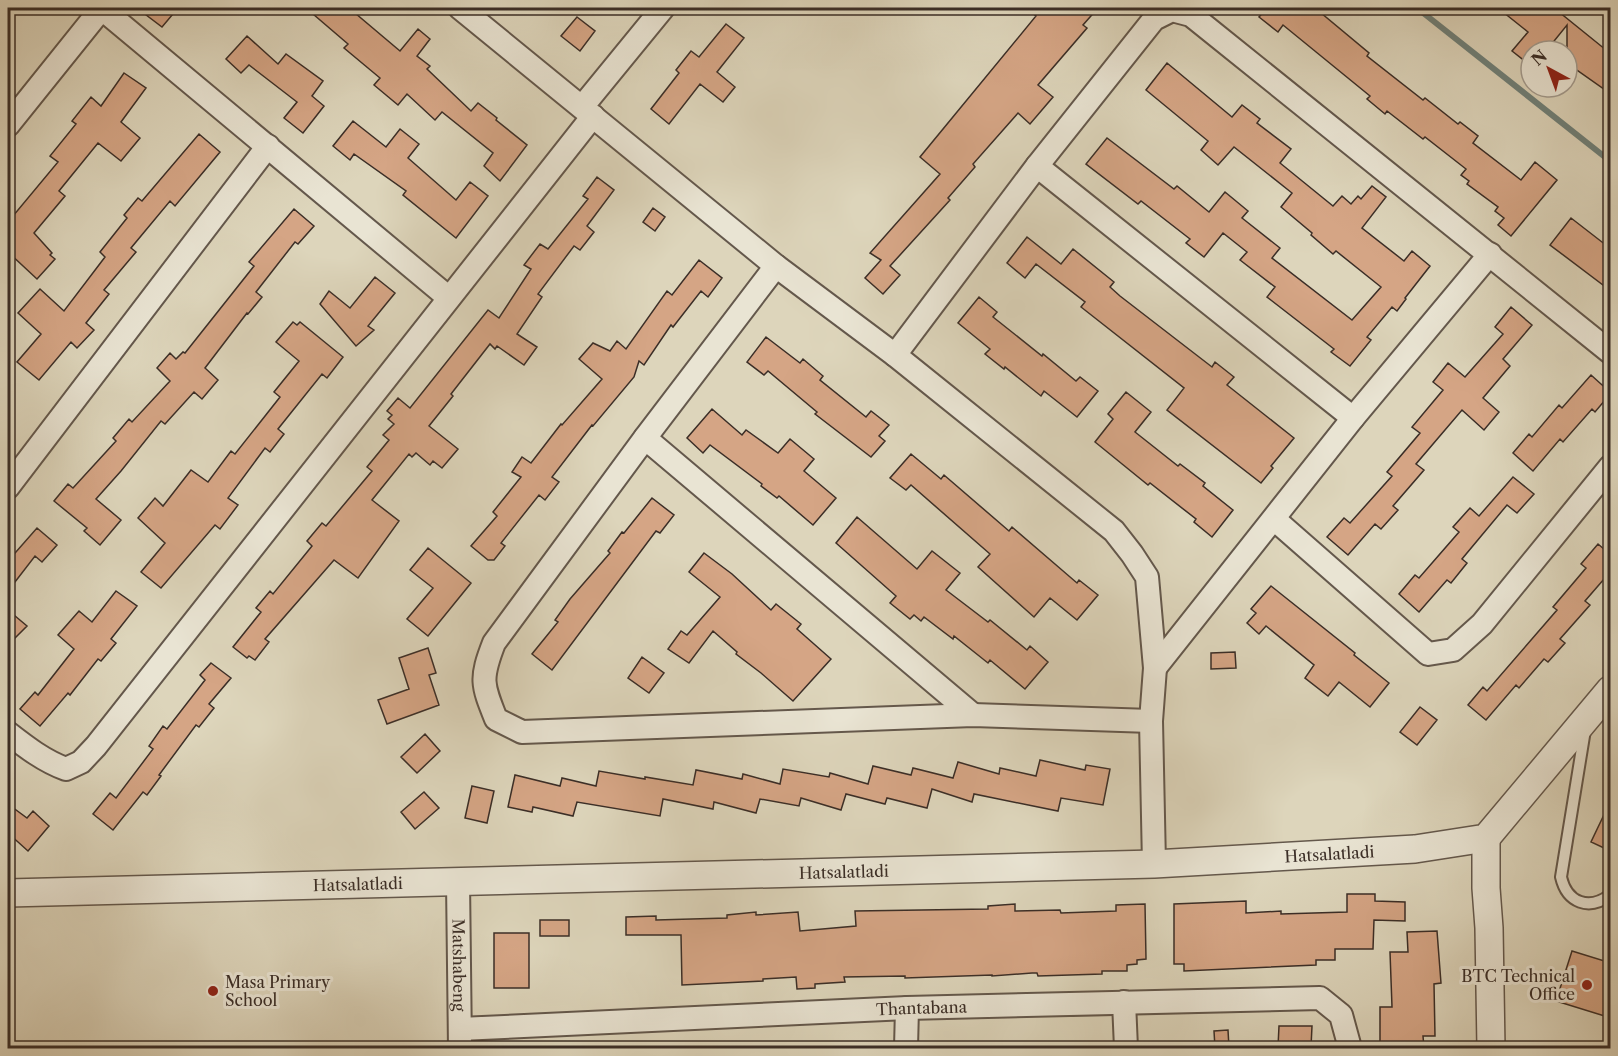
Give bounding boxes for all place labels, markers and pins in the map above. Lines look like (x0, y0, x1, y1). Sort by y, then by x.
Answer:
place label: BTC Technical Office (1461, 966, 1575, 1004)
place label: Masa Primary School (225, 972, 331, 1010)
marker: BTC Technical Office (1580, 978, 1594, 992)
marker: Masa Primary School (206, 984, 220, 998)

